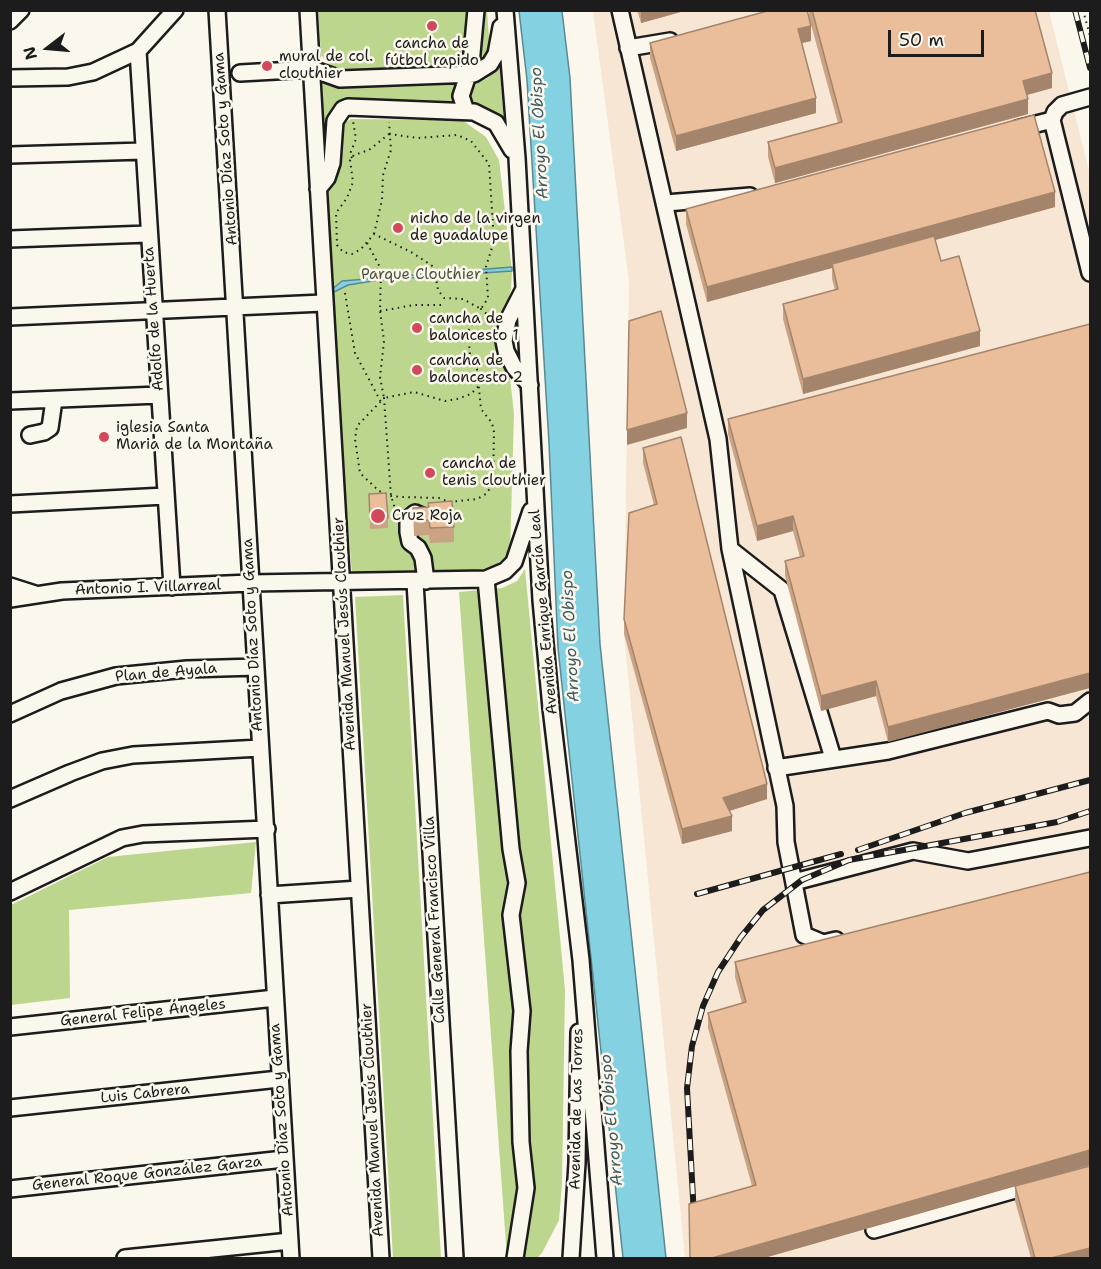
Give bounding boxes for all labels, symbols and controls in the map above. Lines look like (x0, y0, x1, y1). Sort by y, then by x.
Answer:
north arrow (18, 18, 78, 78)
scale bar (891, 18, 987, 56)
marker: cancha de fútbol rapido (425, 19, 439, 33)
text: 50 m (899, 28, 944, 52)
place label: cancha de fútbol rapido (385, 35, 479, 70)
text: N (18, 44, 42, 62)
place label: mural de col. clouthier (279, 48, 373, 83)
street label: Antonio Díaz Soto y Gama (210, 52, 242, 246)
marker: mural de col. clouthier (260, 59, 274, 73)
water label: Arroyo El Obispo (527, 67, 553, 199)
place label: nicho de la virgen de guadalupe (410, 210, 541, 245)
marker: nicho de la virgen de guadalupe (391, 221, 405, 235)
street label: Adolfo de la Huerta (140, 246, 168, 392)
park label: Parque Clouthier (361, 266, 481, 284)
place label: cancha de baloncesto 1 (429, 310, 519, 345)
marker: cancha de baloncesto 1 (410, 321, 424, 335)
place label: cancha de baloncesto 2 (429, 352, 523, 387)
marker: cancha de baloncesto 2 (410, 363, 424, 377)
place label: iglesia Santa Maria de la Montaña (116, 419, 273, 454)
marker: iglesia Santa Maria de la Montaña (97, 430, 111, 444)
place label: cancha de tenis clouthier (442, 455, 546, 490)
marker: cancha de tenis clouthier (423, 466, 437, 480)
marker: Cruz Roja (369, 507, 387, 525)
place label: Cruz Roja (392, 507, 462, 525)
street label: Avenida Enrique García Leal (526, 509, 562, 715)
street label: Avenida Manuel Jesús Clouthier (330, 517, 360, 751)
street label: Antonio Díaz Soto y Gama (239, 538, 267, 732)
water label: Arroyo El Obispo (558, 570, 584, 702)
street label: Antonio I. Villarreal (74, 576, 222, 600)
street label: Plan de Ayala (114, 660, 218, 686)
street label: Calle General Francisco Villa (421, 816, 449, 1024)
street label: General Felipe Ángeles (59, 995, 227, 1031)
street label: Avenida Manuel Jesús Clouthier (358, 1003, 388, 1237)
street label: Antonio Díaz Soto y Gama (266, 1023, 298, 1217)
street label: Avenida de Las Torres (567, 1028, 587, 1190)
water label: Arroyo El Obispo (597, 1053, 627, 1187)
street label: Luis Cabrera (100, 1080, 190, 1108)
street label: General Roque González Garza (31, 1153, 263, 1195)

